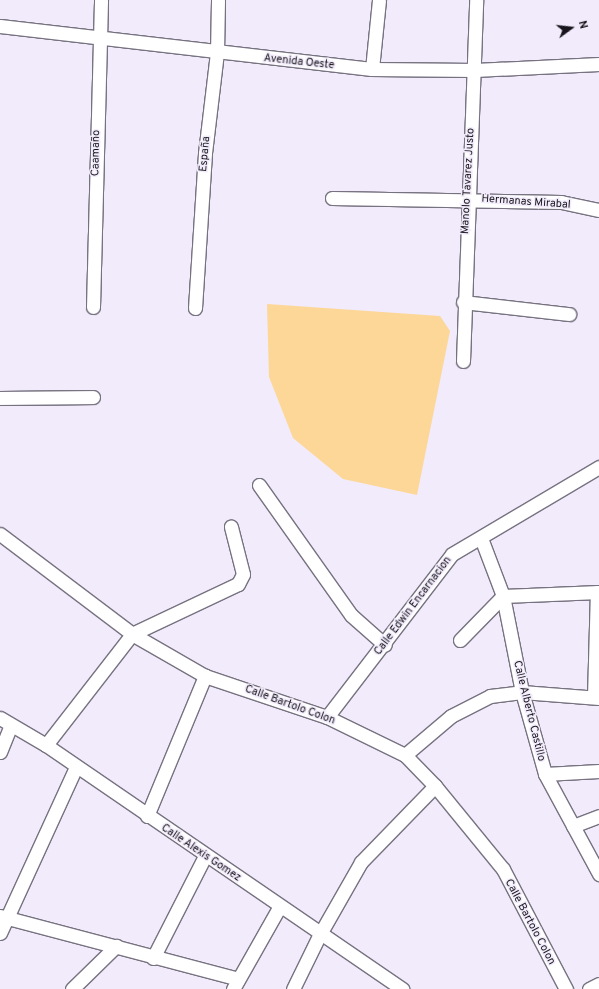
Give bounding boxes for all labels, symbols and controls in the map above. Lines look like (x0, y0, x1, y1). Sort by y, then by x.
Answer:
north arrow (551, 8, 591, 48)
text: N (575, 19, 590, 31)
street label: Avenida Oeste (263, 52, 335, 72)
street label: Manolo Tavarez Justo (459, 127, 477, 235)
street label: Caamaño (89, 130, 103, 176)
street label: España (197, 136, 213, 172)
street label: Hermanas Mirabal (481, 192, 571, 212)
street label: Calle Edwin Encarnacion (372, 554, 454, 658)
street label: Calle Alberto Castillo (510, 659, 548, 763)
street label: Calle Bartolo Colon (243, 683, 337, 727)
street label: Calle Alexis Gomez (158, 821, 244, 885)
street label: Calle Bartolo Colon (502, 877, 558, 967)

